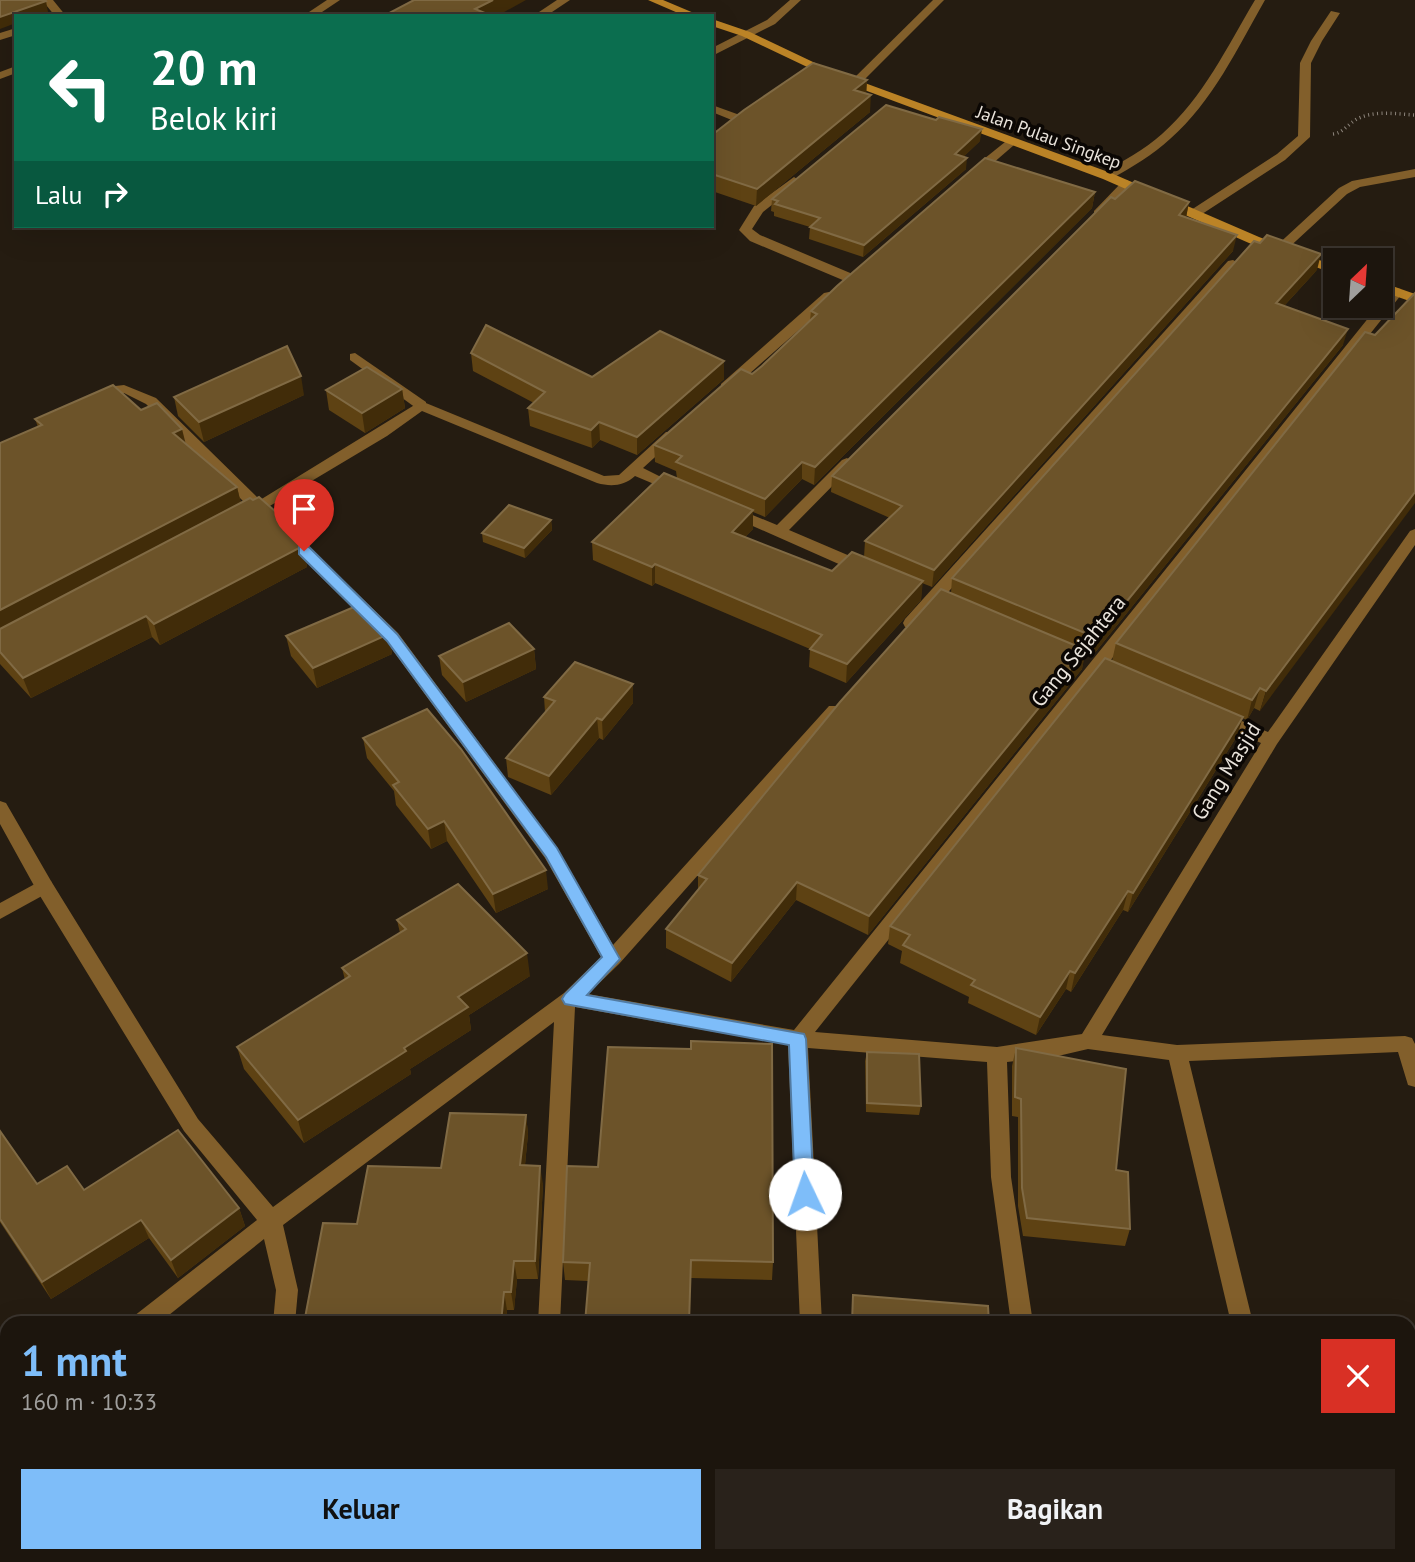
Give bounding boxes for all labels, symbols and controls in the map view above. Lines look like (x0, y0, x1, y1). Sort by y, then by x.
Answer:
text: 20 m (150, 35, 257, 99)
icon: left (35, 42, 126, 133)
text: Belok kiri (150, 97, 278, 139)
street label: Jalan Pulau Singkep (973, 100, 1124, 174)
icon: right (96, 175, 134, 213)
text: Lalu (35, 178, 82, 211)
north arrow (1323, 248, 1393, 318)
map controls (1323, 248, 1393, 318)
pin (274, 479, 334, 551)
icon: arrive (285, 490, 323, 528)
street label: Gang Sejahtera (1025, 590, 1131, 712)
street label: Gang Masjid (1185, 717, 1267, 825)
position arrow (768, 1157, 842, 1231)
text: 1 mnt (21, 1333, 127, 1388)
button: close (1321, 1339, 1395, 1413)
text: 160 m · 10:33 (21, 1387, 157, 1416)
button: Keluar (21, 1469, 701, 1549)
button: Bagikan (715, 1469, 1395, 1549)

